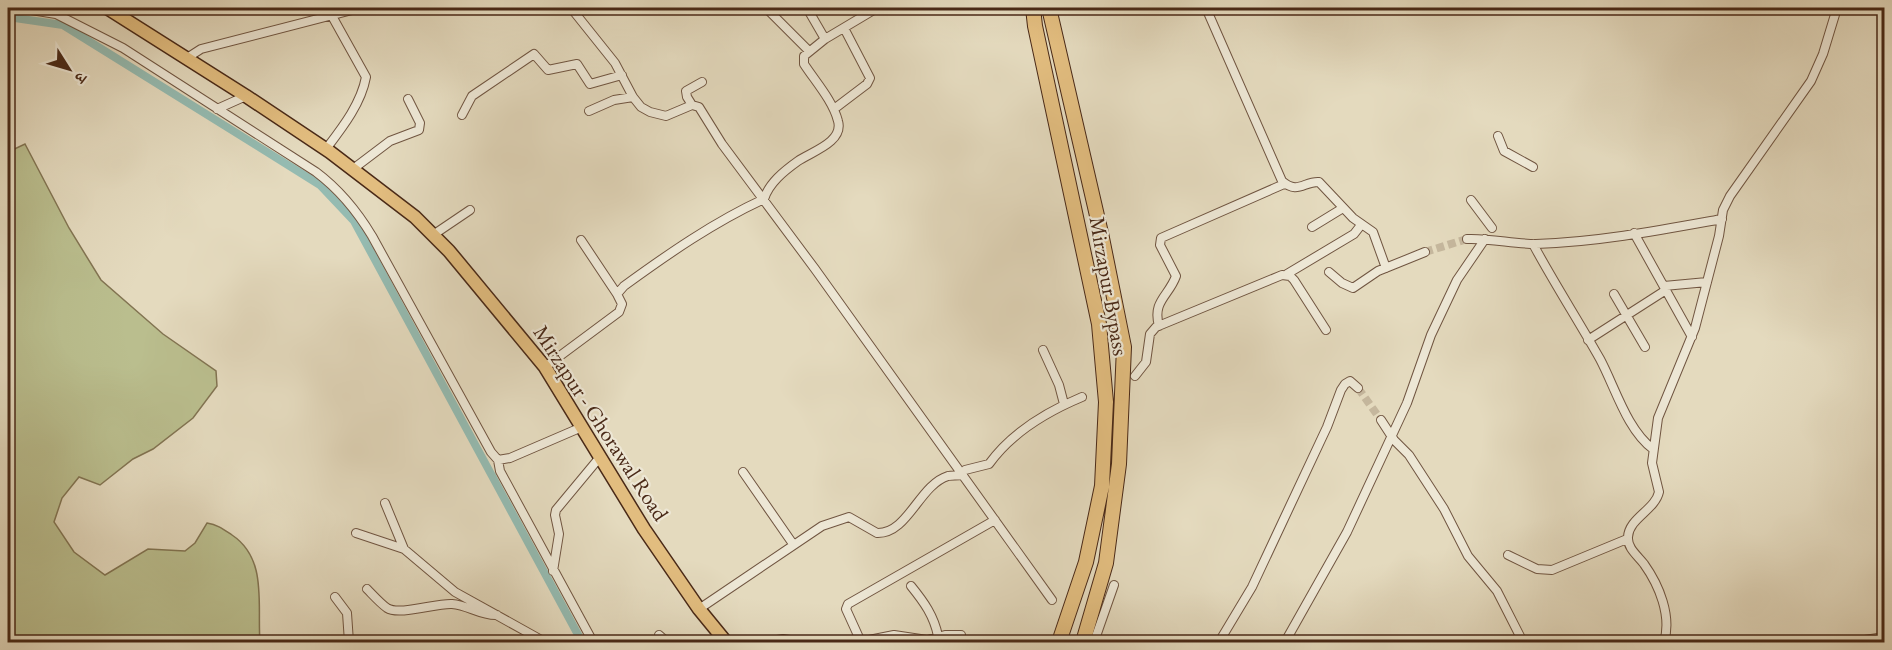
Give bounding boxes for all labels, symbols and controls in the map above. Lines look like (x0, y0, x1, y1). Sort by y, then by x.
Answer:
north arrow (39, 39, 99, 99)
text: उ (69, 67, 92, 89)
street label: Mirzapur Bypass (1082, 214, 1136, 358)
street label: Mirzapur - Ghorawal Road (527, 319, 676, 527)

